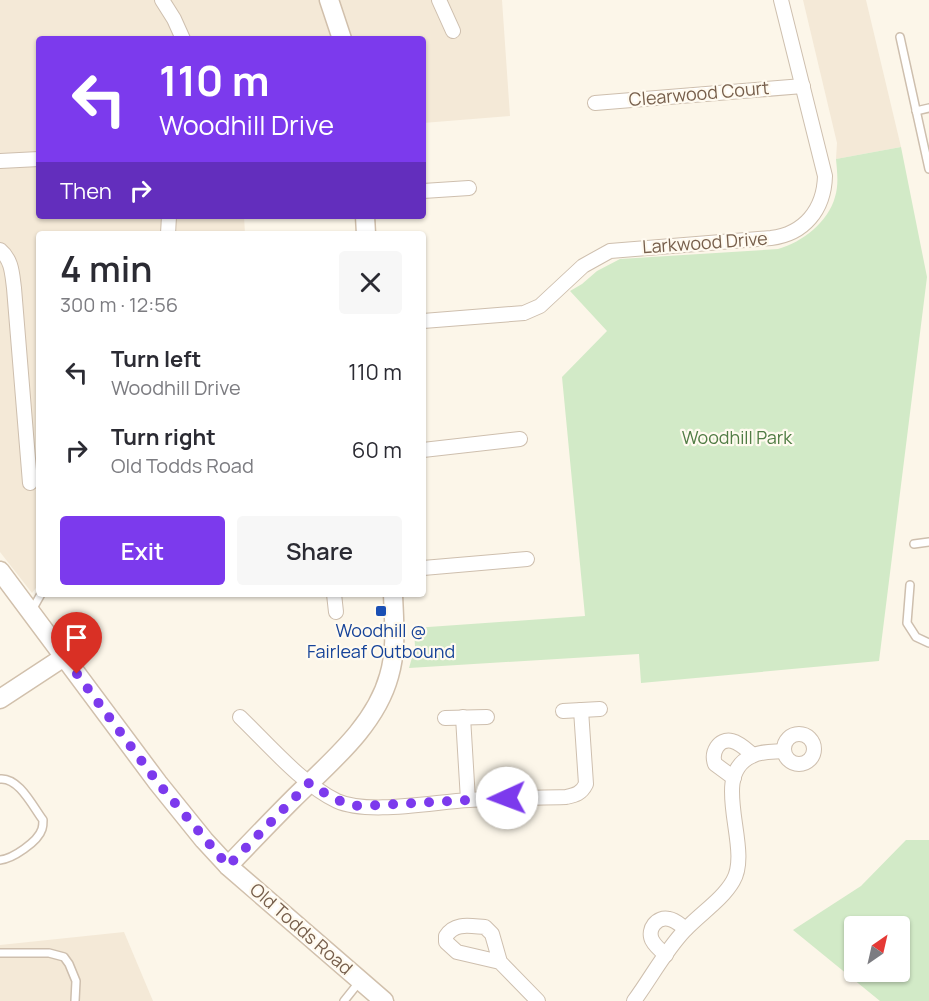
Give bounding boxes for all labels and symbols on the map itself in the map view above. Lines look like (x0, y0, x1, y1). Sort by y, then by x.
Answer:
street label: Clearwood Court (628, 75, 770, 111)
street label: Larkwood Drive (641, 226, 768, 258)
park label: Woodhill Park (682, 425, 793, 449)
marker: Woodhill @ Fairleaf Outbound (374, 604, 388, 618)
pin (51, 612, 102, 674)
place label: Woodhill @ Fairleaf Outbound (307, 618, 455, 663)
position arrow (475, 766, 539, 830)
street label: Old Todds Road (245, 877, 358, 979)
north arrow (844, 916, 910, 982)

